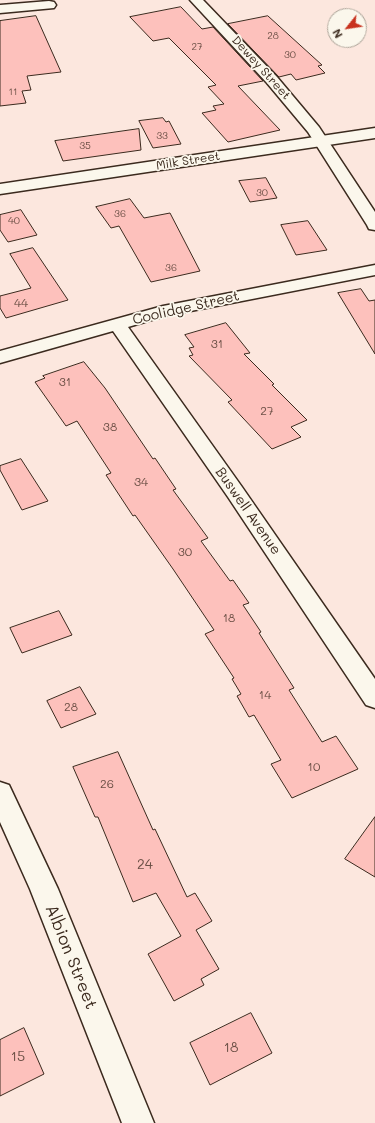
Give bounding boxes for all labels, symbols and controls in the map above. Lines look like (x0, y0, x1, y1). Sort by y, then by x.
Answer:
north arrow (327, 8, 367, 48)
text: N (328, 26, 346, 41)
house number: 28 (267, 30, 279, 42)
street label: Dewey Street (229, 33, 293, 103)
house number: 27 (191, 41, 203, 53)
house number: 30 (284, 49, 296, 61)
house number: 11 (9, 86, 17, 98)
house number: 33 (156, 130, 168, 142)
house number: 35 (79, 140, 91, 152)
street label: Milk Street (155, 149, 221, 173)
house number: 30 (256, 187, 268, 199)
house number: 36 (114, 208, 126, 220)
house number: 40 (8, 215, 20, 227)
house number: 36 (165, 262, 177, 274)
street label: Coolidge Street (131, 288, 241, 328)
house number: 44 (14, 296, 28, 310)
house number: 31 (211, 337, 223, 351)
house number: 31 (59, 375, 71, 389)
house number: 27 (260, 404, 274, 418)
house number: 38 (103, 420, 117, 434)
street label: Buswell Avenue (212, 464, 284, 558)
house number: 34 (134, 475, 148, 489)
house number: 30 (178, 545, 192, 559)
house number: 18 (223, 611, 235, 625)
house number: 14 (259, 688, 271, 702)
house number: 28 (64, 700, 78, 714)
house number: 10 (308, 760, 320, 774)
house number: 26 (100, 777, 114, 791)
house number: 24 (137, 857, 153, 873)
street label: Albion Street (41, 902, 101, 1012)
house number: 18 (224, 1040, 238, 1056)
house number: 15 (11, 1049, 25, 1065)

